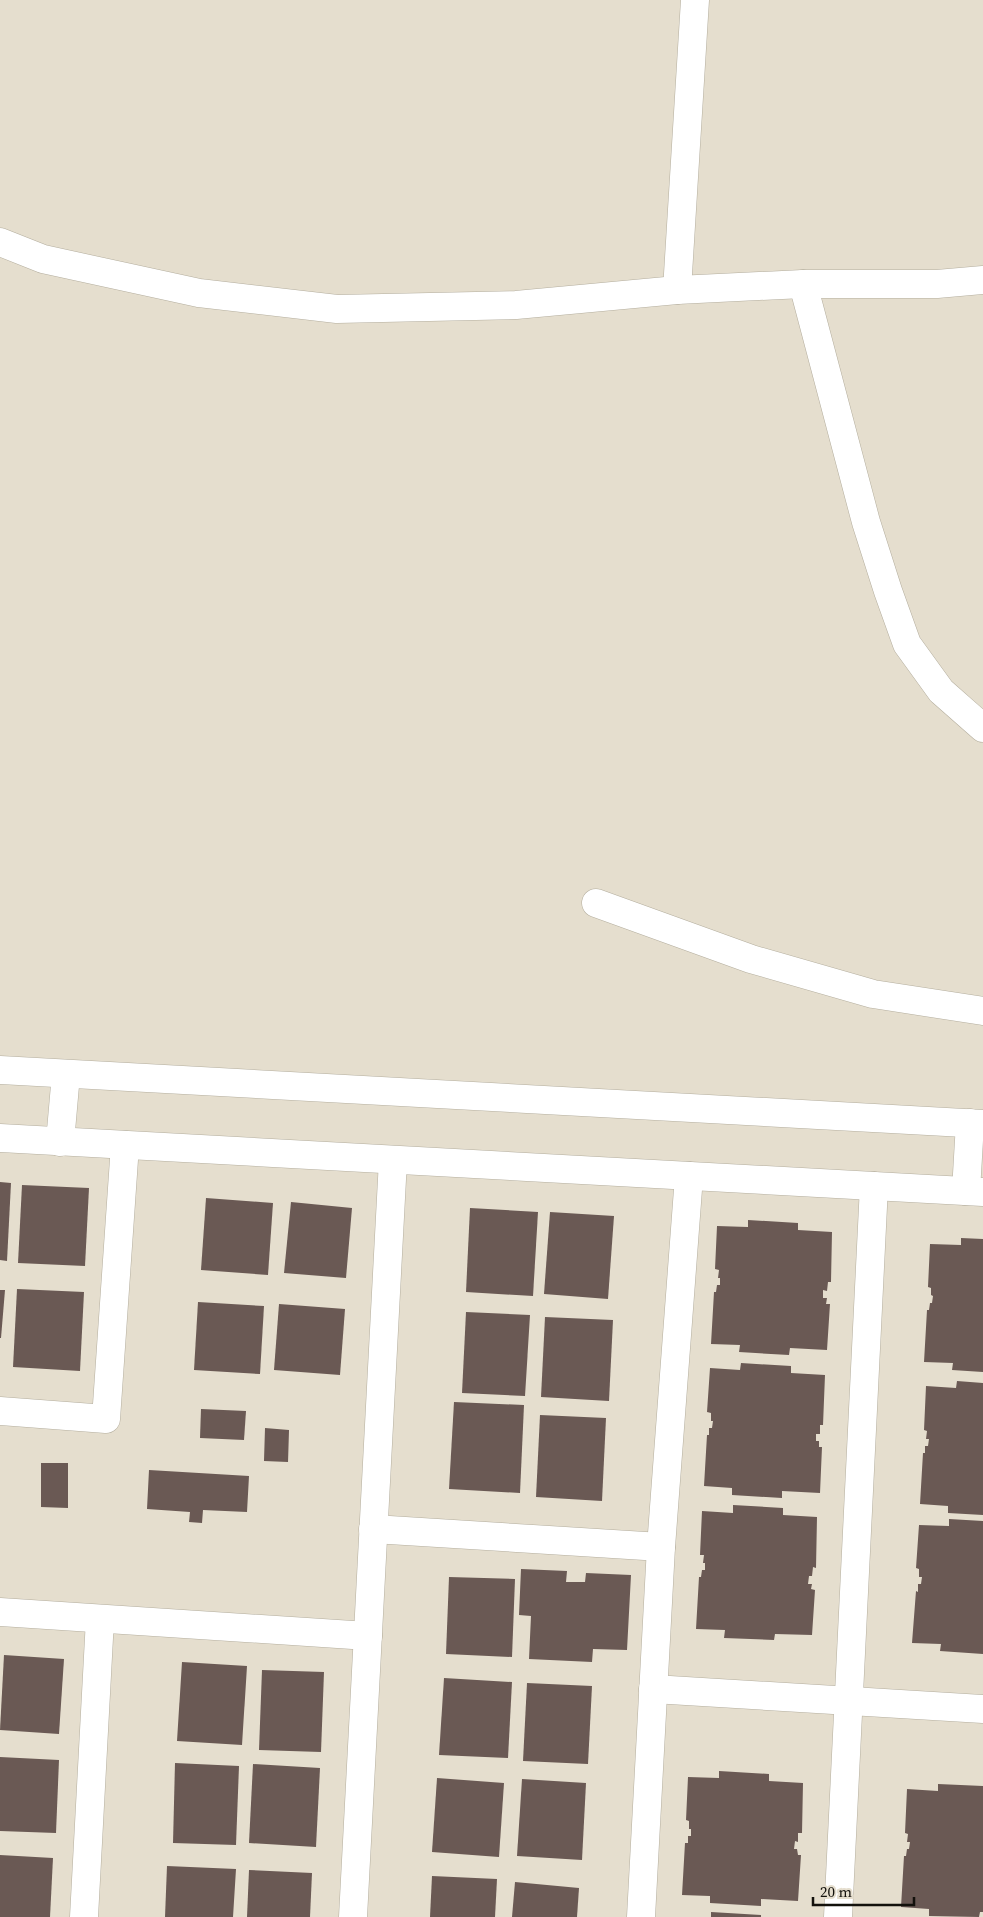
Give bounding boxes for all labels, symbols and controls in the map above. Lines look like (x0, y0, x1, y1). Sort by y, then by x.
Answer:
scale bar (813, 1874, 914, 1906)
text: 20 m (820, 1881, 852, 1902)

